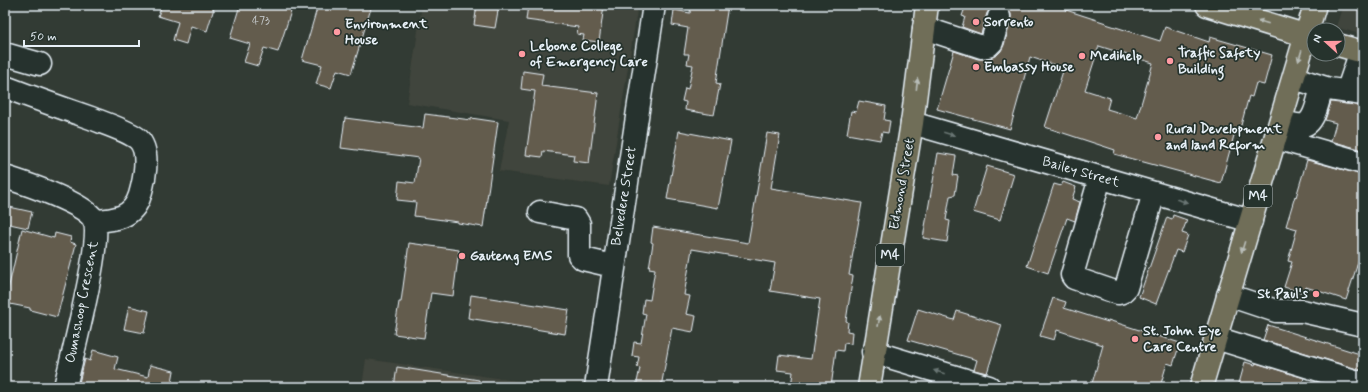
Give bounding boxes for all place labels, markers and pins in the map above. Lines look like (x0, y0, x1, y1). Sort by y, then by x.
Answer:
place label: Sorrento (984, 13, 1034, 31)
place label: Environment House (345, 15, 428, 49)
marker: Sorrento (971, 17, 981, 27)
marker: Environment House (332, 27, 342, 37)
place label: Lebone College of Emergency Care (530, 37, 648, 72)
place label: Traffic Safety Building (1178, 44, 1260, 81)
place label: Medihelp (1090, 47, 1142, 65)
marker: Lebone College of Emergency Care (517, 49, 527, 59)
marker: Medihelp (1077, 51, 1087, 61)
marker: Traffic Safety Building (1165, 56, 1175, 66)
place label: Embassy House (984, 58, 1074, 76)
marker: Embassy House (971, 62, 981, 72)
place label: Rural Development and land Reform (1166, 120, 1283, 156)
marker: Rural Development and land Reform (1153, 132, 1163, 142)
place label: Gauteng EMS (470, 247, 552, 266)
marker: Gauteng EMS (457, 251, 467, 261)
place label: St Paul's (1257, 285, 1309, 303)
marker: St Paul's (1311, 289, 1321, 299)
place label: St. John Eye Care Centre (1143, 322, 1221, 356)
marker: St. John Eye Care Centre (1130, 334, 1140, 344)

